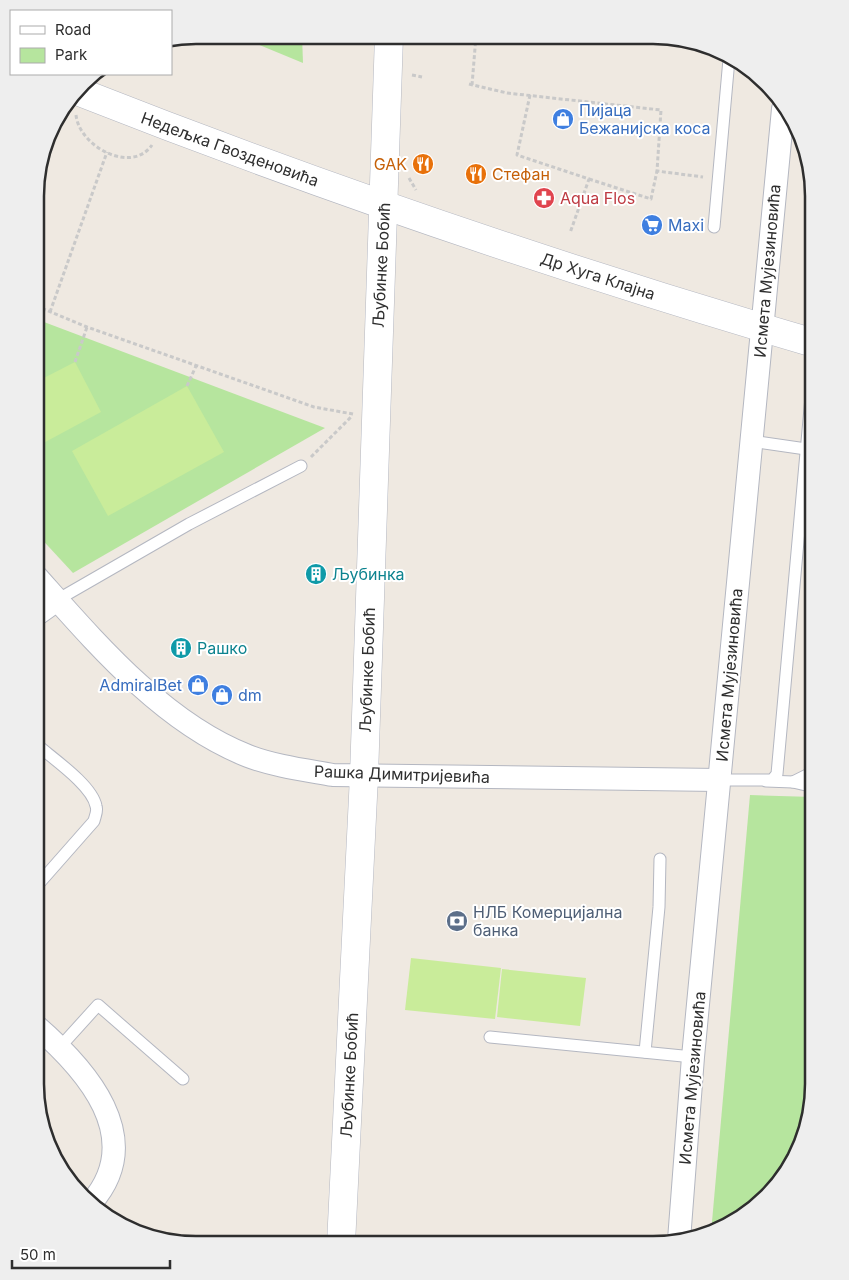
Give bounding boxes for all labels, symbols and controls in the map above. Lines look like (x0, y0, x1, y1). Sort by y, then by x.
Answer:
legend (10, 10, 172, 75)
text: Road (55, 20, 91, 39)
text: Park (55, 45, 88, 64)
place label: Пијаца Бежанијска коса (579, 100, 711, 138)
street label: Недељка Гвозденовића (138, 107, 322, 191)
shop icon: Пијаца Бежанијска коса (551, 107, 575, 131)
restaurant icon: GAK (411, 152, 435, 176)
place label: GAK (374, 154, 407, 174)
restaurant icon: Стефан (464, 162, 488, 186)
place label: Стефан (492, 164, 550, 184)
street label: Исмета Мујезиновића (749, 184, 785, 358)
pharmacy icon: Aqua Flos (532, 186, 556, 210)
place label: Aqua Flos (560, 188, 635, 208)
street label: Љубинке Бобић (368, 202, 394, 328)
supermarket icon: Maxi (640, 213, 664, 237)
place label: Maxi (668, 215, 704, 235)
street label: Др Хуга Клајна (538, 248, 658, 304)
building icon: Љубинка (304, 562, 328, 586)
place label: Љубинка (332, 564, 405, 584)
street label: Исмета Мујезиновића (711, 588, 747, 762)
street label: Љубинке Бобић (355, 607, 379, 733)
building icon: Рашко (169, 636, 193, 660)
place label: Рашко (197, 638, 247, 658)
shop icon: AdmiralBet (186, 673, 210, 697)
place label: AdmiralBet (99, 675, 182, 695)
shop icon: dm (210, 683, 234, 707)
place label: dm (238, 685, 262, 705)
street label: Рашка Димитријевића (314, 761, 490, 787)
place label: НЛБ Комерцијална банка (473, 902, 622, 940)
bank icon: НЛБ Комерцијална банка (445, 909, 469, 933)
street label: Исмета Мујезиновића (674, 991, 710, 1165)
street label: Љубинке Бобић (336, 1012, 362, 1138)
scale bar (12, 1238, 170, 1270)
text: 50 m (20, 1245, 56, 1264)

